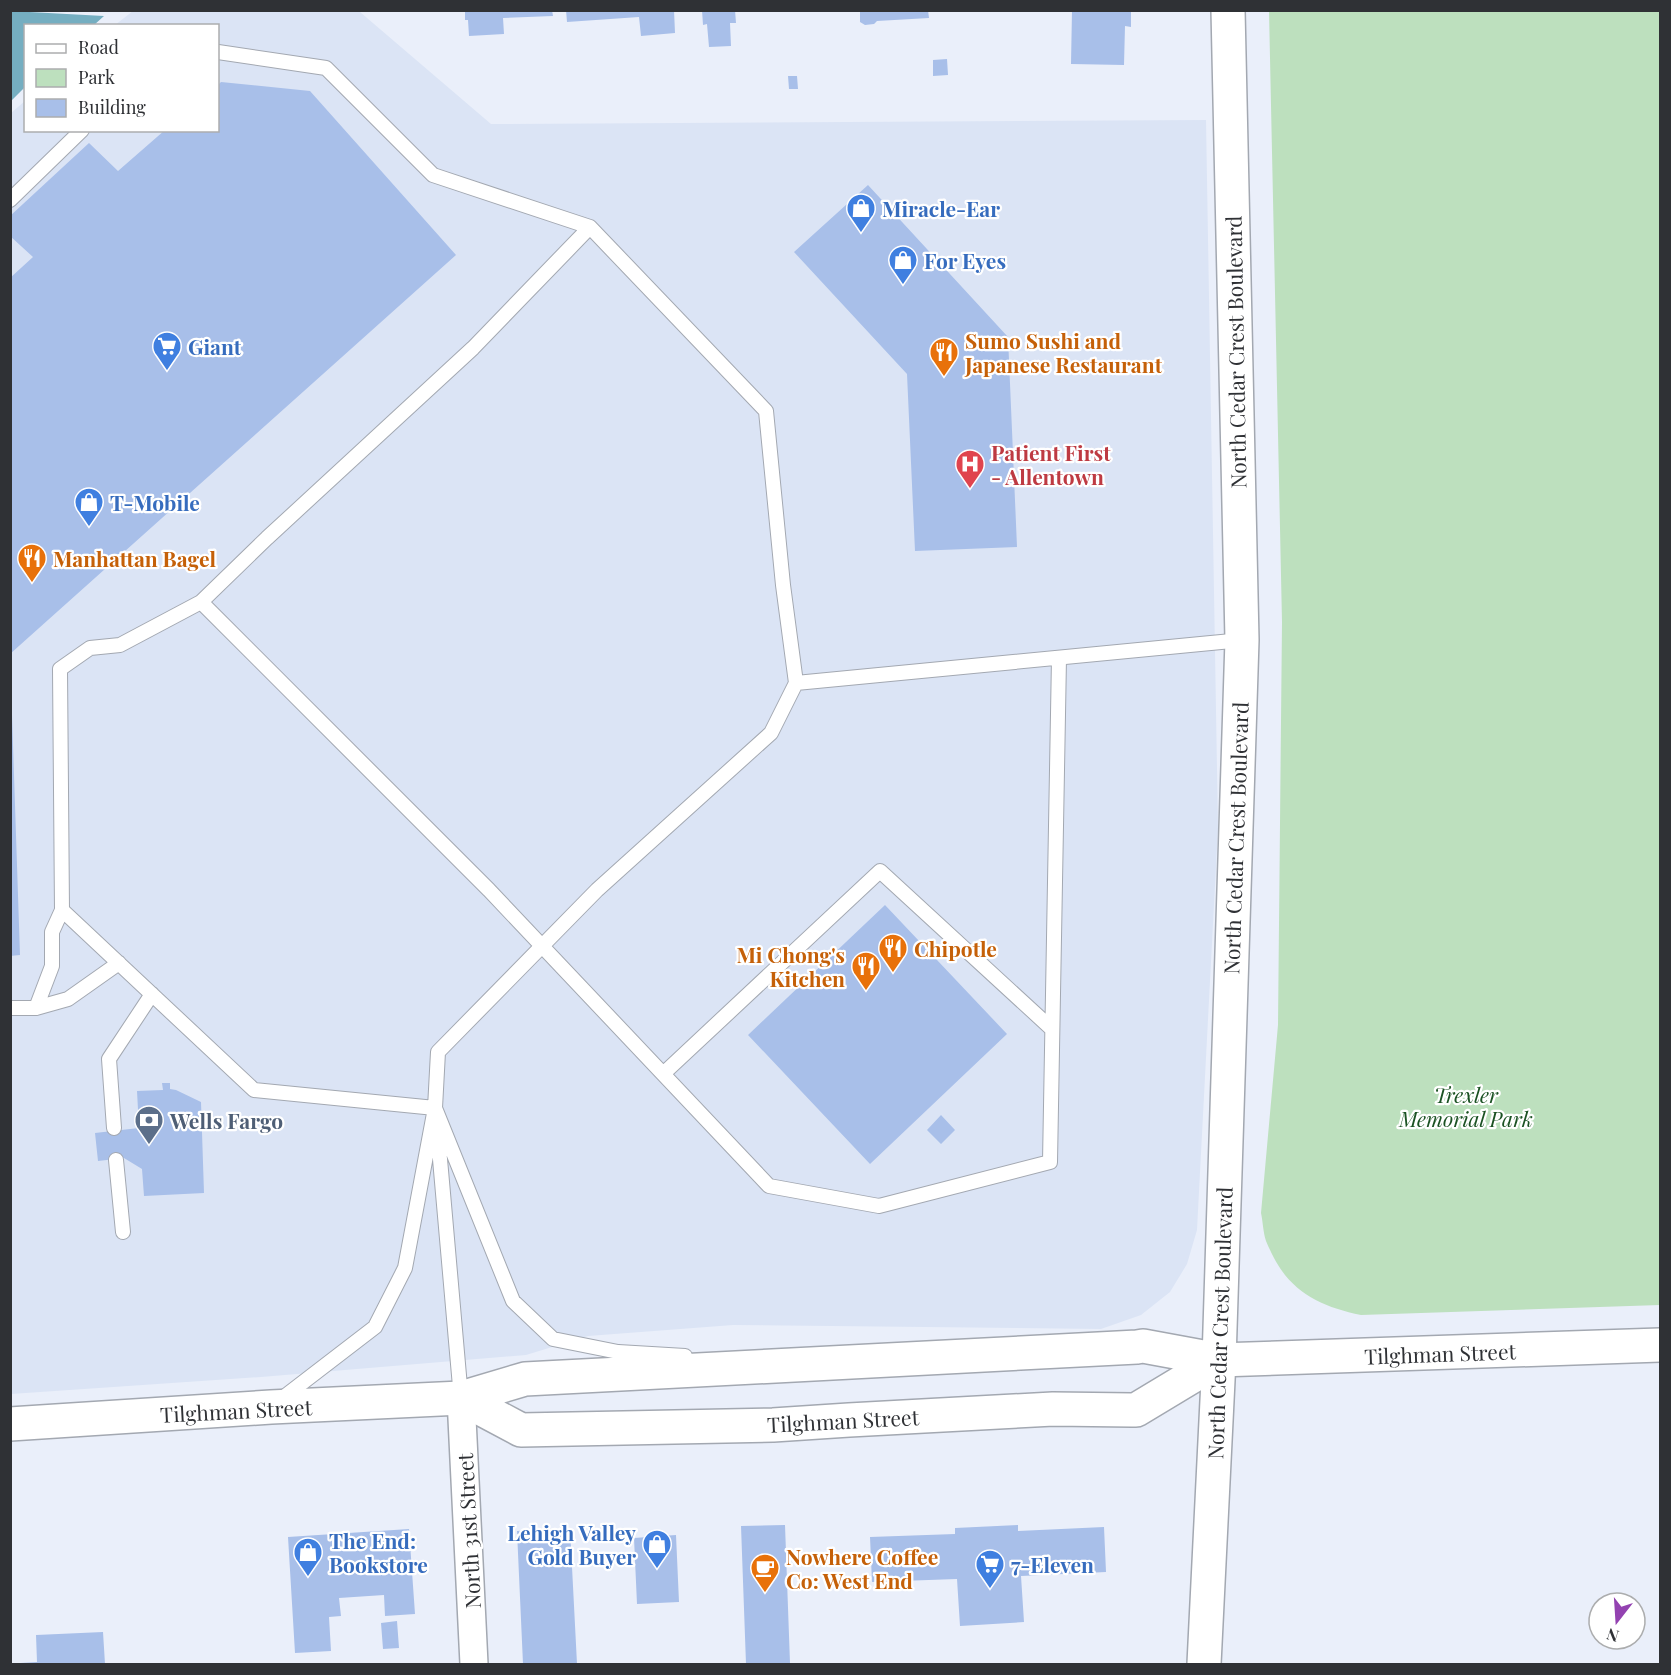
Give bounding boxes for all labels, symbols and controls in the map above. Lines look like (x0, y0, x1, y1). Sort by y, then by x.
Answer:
legend (24, 24, 219, 132)
text: Road (78, 35, 119, 59)
text: Park (78, 65, 115, 89)
text: Building (78, 95, 146, 119)
shop icon: Miracle-Ear (845, 192, 877, 234)
place label: Miracle-Ear (882, 194, 1000, 222)
street label: North Cedar Crest Boulevard (1219, 215, 1251, 489)
shop icon: For Eyes (887, 244, 919, 286)
place label: For Eyes (924, 246, 1006, 274)
place label: Sumo Sushi and Japanese Restaurant (964, 326, 1163, 378)
supermarket icon: Giant (151, 330, 183, 372)
place label: Giant (188, 332, 242, 360)
restaurant icon: Sumo Sushi and Japanese Restaurant (928, 336, 960, 378)
place label: Patient First - Allentown (991, 438, 1111, 490)
hospital icon: Patient First - Allentown (954, 448, 986, 490)
shop icon: T-Mobile (73, 486, 105, 528)
place label: T-Mobile (110, 488, 200, 516)
restaurant icon: Manhattan Bagel (16, 542, 48, 584)
place label: Manhattan Bagel (53, 544, 216, 572)
street label: North Cedar Crest Boulevard (1216, 701, 1254, 975)
restaurant icon: Chipotle (877, 932, 909, 974)
place label: Chipotle (914, 934, 997, 962)
place label: Mi Chong's Kitchen (736, 940, 845, 992)
restaurant icon: Mi Chong's Kitchen (850, 950, 882, 992)
park label: Trexler Memorial Park (1398, 1080, 1533, 1132)
bank icon: Wells Fargo (133, 1104, 165, 1146)
place label: Wells Fargo (169, 1106, 283, 1134)
street label: North Cedar Crest Boulevard (1200, 1186, 1238, 1460)
street label: Tilghman Street (1364, 1336, 1517, 1370)
street label: Tilghman Street (159, 1392, 313, 1428)
street label: Tilghman Street (766, 1402, 920, 1438)
street label: North 31st Street (450, 1452, 486, 1609)
place label: Lehigh Valley Gold Buyer (507, 1518, 636, 1570)
place label: The End: Bookstore (329, 1526, 428, 1578)
shop icon: Lehigh Valley Gold Buyer (641, 1528, 673, 1570)
shop icon: The End: Bookstore (292, 1536, 324, 1578)
place label: Nowhere Coffee Co: West End (786, 1542, 938, 1594)
supermarket icon: 7-Eleven (974, 1548, 1006, 1590)
place label: 7-Eleven (1011, 1550, 1094, 1578)
cafe icon: Nowhere Coffee Co: West End (749, 1552, 781, 1594)
north arrow (1587, 1591, 1647, 1651)
text: N (1603, 1624, 1621, 1648)

